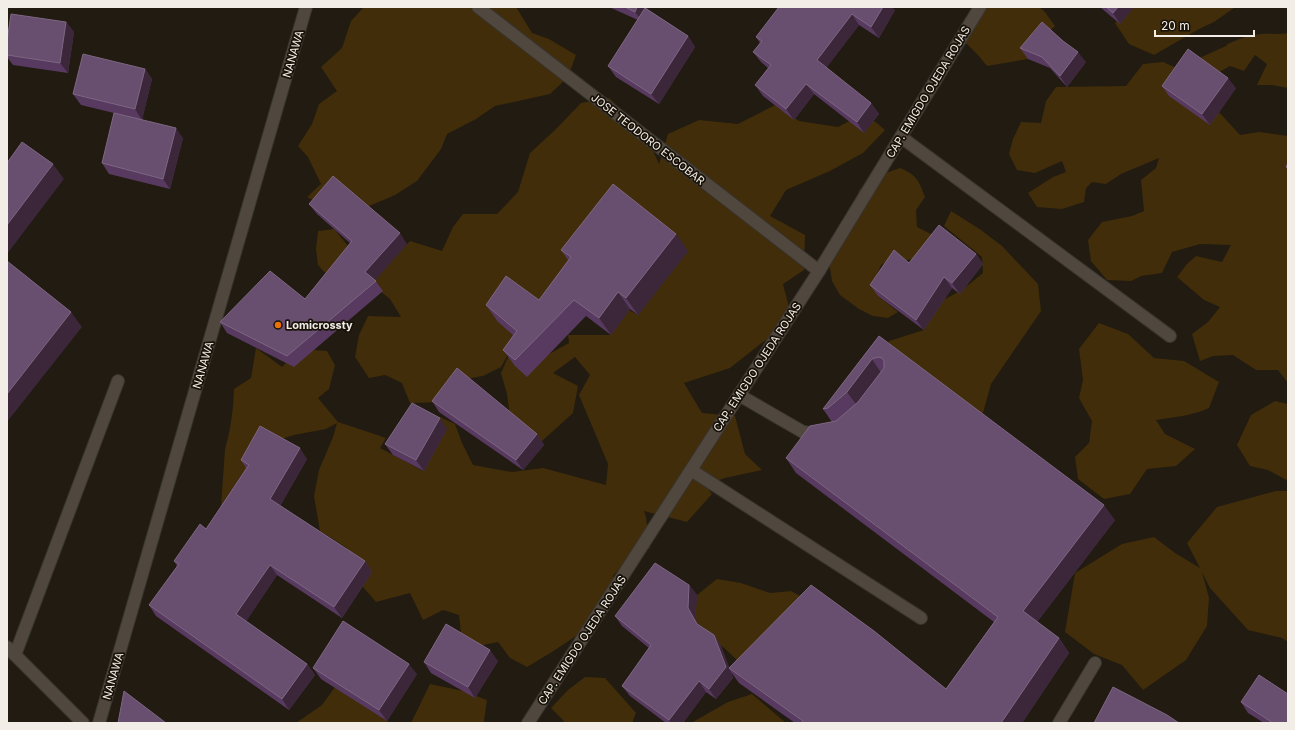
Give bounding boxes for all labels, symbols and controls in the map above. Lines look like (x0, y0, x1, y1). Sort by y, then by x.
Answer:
scale bar (1155, 12, 1254, 38)
text: 20 m (1161, 18, 1190, 33)
street label: CAP. EMIGDO OJEDA ROJAS (883, 24, 973, 160)
street label: NANAWA (280, 28, 307, 79)
street label: JOSE TEODORO ESCOBAR (588, 90, 708, 188)
street label: CAP. EMIGDO OJEDA ROJAS (710, 300, 804, 434)
place label: Lomicrossty (286, 318, 353, 332)
marker: Lomicrossty (273, 320, 283, 330)
street label: NANAWA (190, 339, 217, 390)
street label: CAP. EMIGDO OJEDA ROJAS (535, 573, 629, 707)
street label: NANAWA (100, 650, 127, 701)

